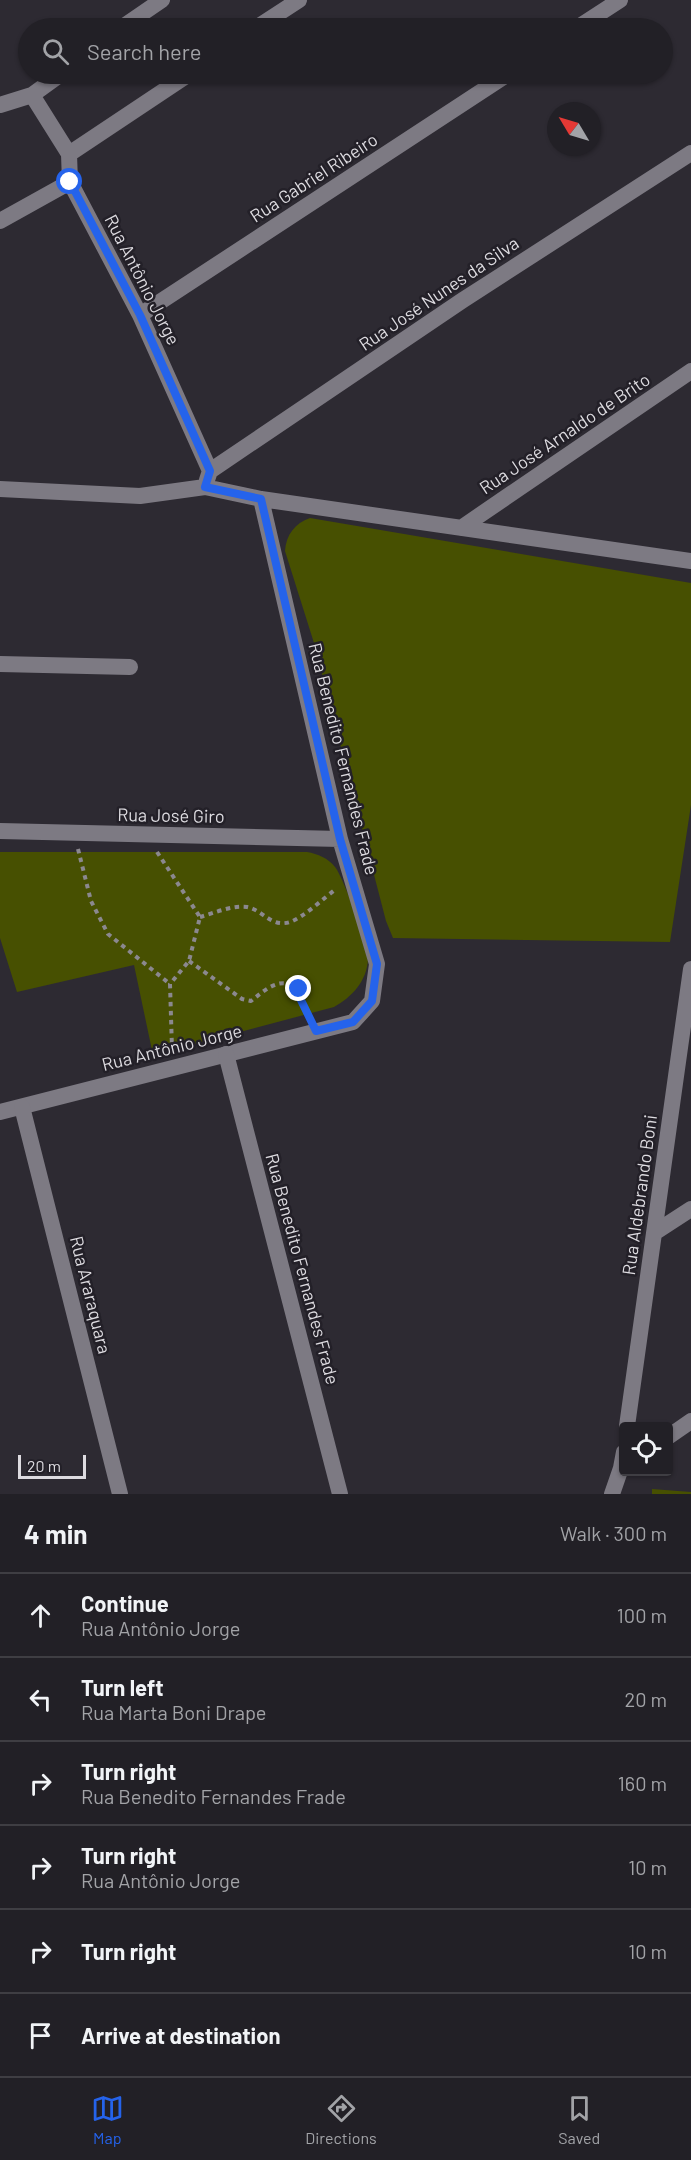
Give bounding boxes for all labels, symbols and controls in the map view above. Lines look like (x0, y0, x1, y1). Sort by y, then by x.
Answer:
search box (18, 18, 673, 84)
icon: search (39, 35, 72, 68)
text: Search here (87, 38, 201, 64)
north arrow (547, 102, 601, 156)
street label: Rua Gabriel Ribeiro (246, 128, 381, 227)
route start (56, 168, 82, 194)
street label: Rua Antônio Jorge (101, 211, 185, 348)
street label: Rua José Nunes da Silva (354, 231, 523, 355)
street label: Rua José Arnaldo de Brito (475, 368, 654, 498)
street label: Rua Benedito Fernandes Frade (304, 640, 383, 877)
street label: Rua José Giro (117, 803, 225, 827)
route end (285, 975, 311, 1001)
street label: Rua Antônio Jorge (99, 1019, 244, 1075)
street label: Rua Aldebrando Boni (617, 1113, 661, 1276)
street label: Rua Benedito Fernandes Frade (261, 1151, 344, 1387)
street label: Rua Araraquara (66, 1234, 116, 1356)
map controls (619, 1422, 673, 1476)
button: locate (619, 1422, 673, 1476)
scale bar (18, 1452, 86, 1480)
text: 20 m (27, 1456, 61, 1475)
text: 4 min (24, 1518, 88, 1549)
text: Walk · 300 m (560, 1521, 667, 1545)
text: Continue (81, 1590, 169, 1616)
icon: ahead (24, 1599, 57, 1632)
text: 100 m (617, 1603, 667, 1627)
text: Rua Antônio Jorge (81, 1616, 240, 1640)
text: Turn left (81, 1674, 164, 1700)
icon: left (24, 1683, 57, 1716)
text: 20 m (624, 1687, 667, 1711)
text: Rua Marta Boni Drape (81, 1700, 266, 1724)
text: Turn right (81, 1758, 176, 1784)
icon: right (24, 1767, 57, 1800)
text: 160 m (618, 1771, 667, 1795)
text: Rua Benedito Fernandes Frade (81, 1784, 346, 1808)
text: Turn right (81, 1842, 176, 1868)
icon: right (24, 1851, 57, 1884)
text: 10 m (628, 1855, 667, 1879)
text: Rua Antônio Jorge (81, 1868, 240, 1892)
icon: right (24, 1935, 57, 1968)
text: Turn right (81, 1938, 176, 1964)
text: 10 m (628, 1939, 667, 1963)
icon: arrive (24, 2019, 57, 2052)
text: Arrive at destination (81, 2022, 280, 2048)
tab: Map (91, 2092, 124, 2147)
tab: Directions (305, 2092, 377, 2147)
tab: Saved (558, 2092, 600, 2147)

